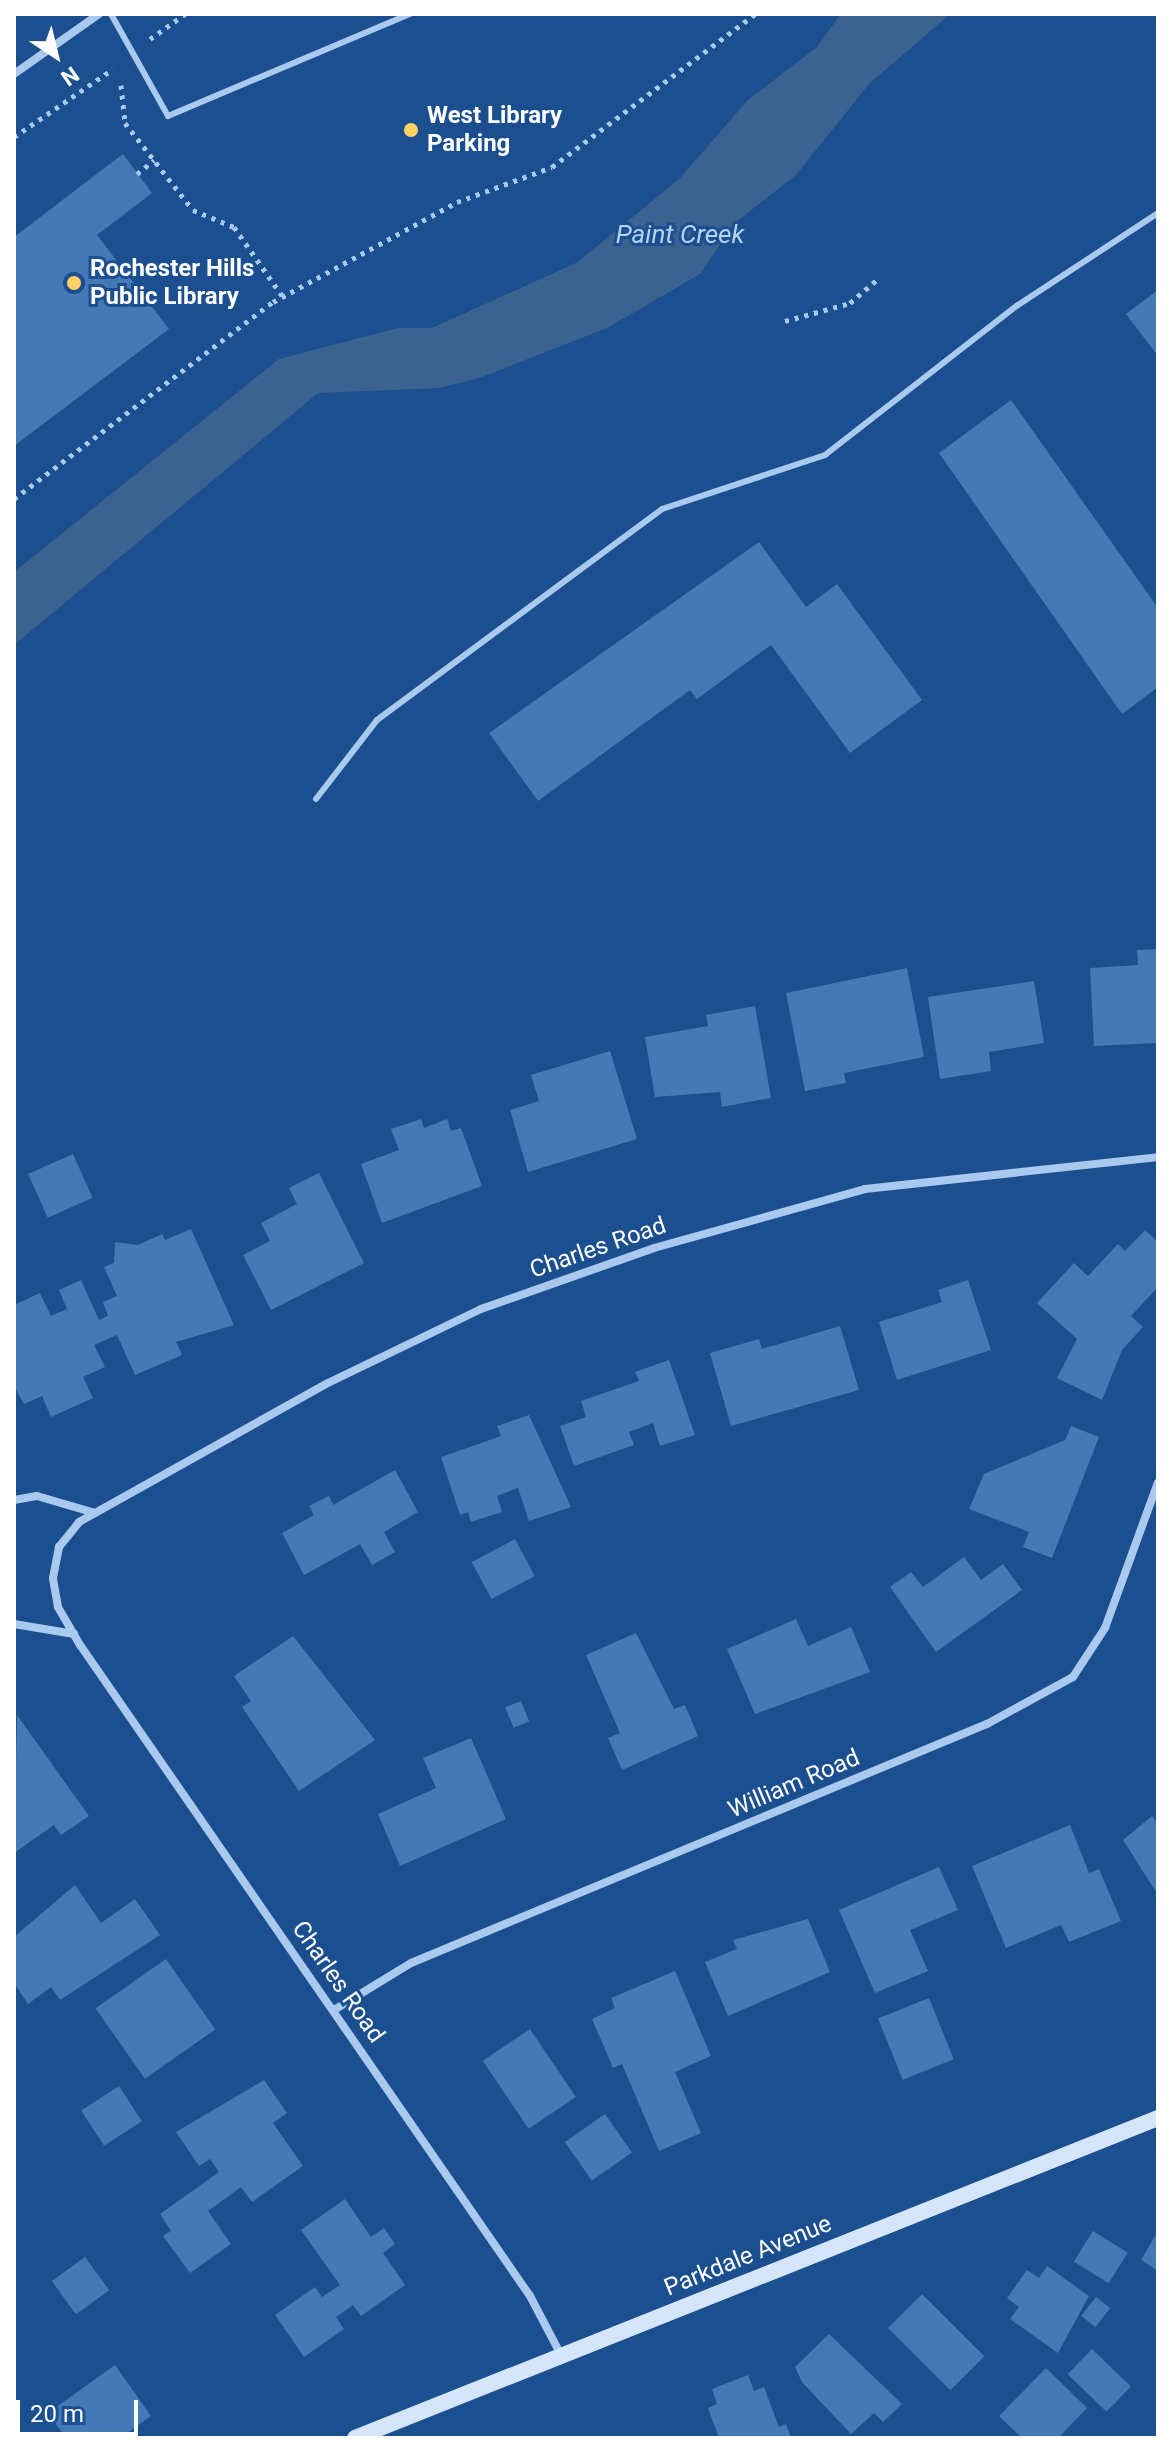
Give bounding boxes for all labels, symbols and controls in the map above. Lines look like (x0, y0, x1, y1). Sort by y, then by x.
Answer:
north arrow (16, 16, 96, 96)
text: N (57, 61, 84, 91)
place label: West Library Parking (427, 102, 562, 158)
marker: West Library Parking (402, 121, 420, 139)
water label: Paint Creek (616, 219, 744, 251)
place label: Rochester Hills Public Library (90, 255, 254, 311)
marker: Rochester Hills Public Library (65, 274, 83, 292)
street label: Charles Road (526, 1211, 670, 1285)
street label: William Road (724, 1743, 864, 1825)
street label: Charles Road (285, 1916, 391, 2048)
street label: Parkdale Avenue (660, 2209, 836, 2303)
scale bar (20, 2384, 142, 2434)
text: 20 m (30, 2400, 84, 2428)

